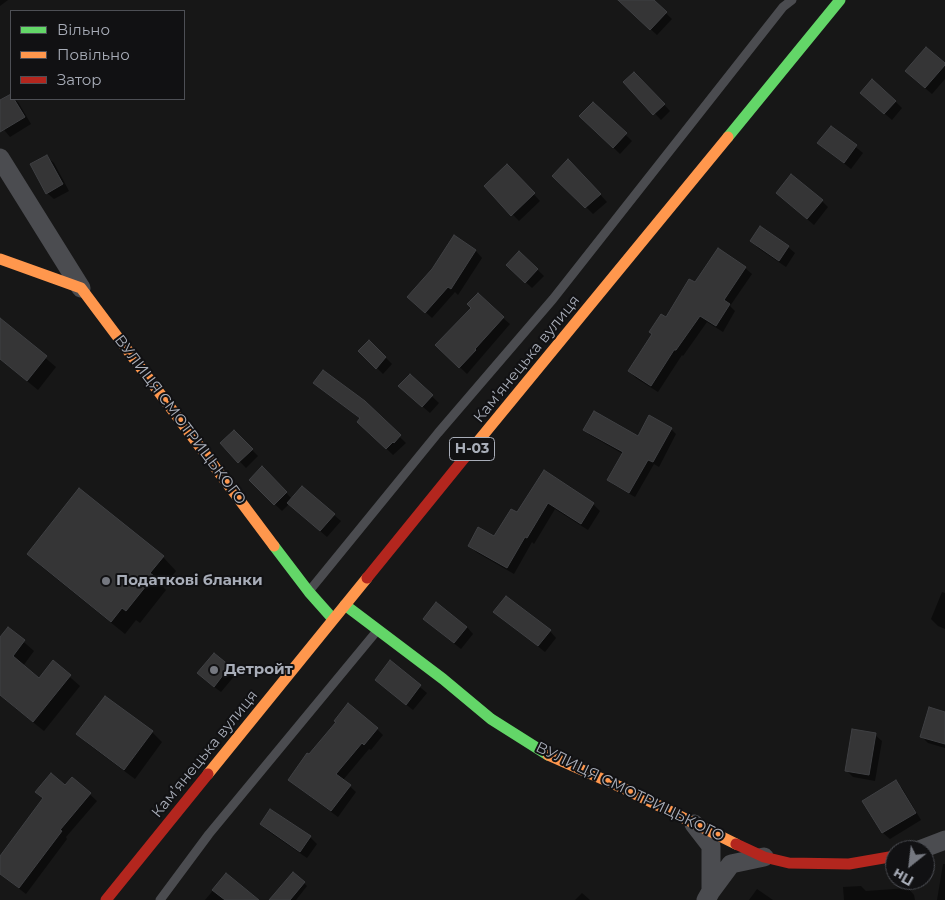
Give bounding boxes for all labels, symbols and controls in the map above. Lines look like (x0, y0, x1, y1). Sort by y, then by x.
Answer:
legend (10, 10, 185, 100)
text: Вільно (57, 20, 110, 39)
text: Повільно (57, 45, 130, 64)
text: Затор (57, 70, 102, 89)
street label: Камʼянецька вулиця (470, 292, 584, 426)
street label: ВУЛИЦЯ СМОТРИЦЬКОГО (110, 332, 250, 508)
road number: Н-03 (450, 438, 494, 460)
place label: Податкові бланки (116, 572, 263, 590)
marker: Податкові бланки (100, 575, 112, 587)
place label: Детройт (224, 661, 293, 679)
marker: Детройт (208, 664, 220, 676)
street label: Камʼянецька вулиця (148, 687, 262, 821)
street label: ВУЛИЦЯ СМОТРИЦЬКОГО (533, 738, 727, 846)
north arrow (885, 840, 935, 890)
text: Пн (890, 864, 917, 890)

